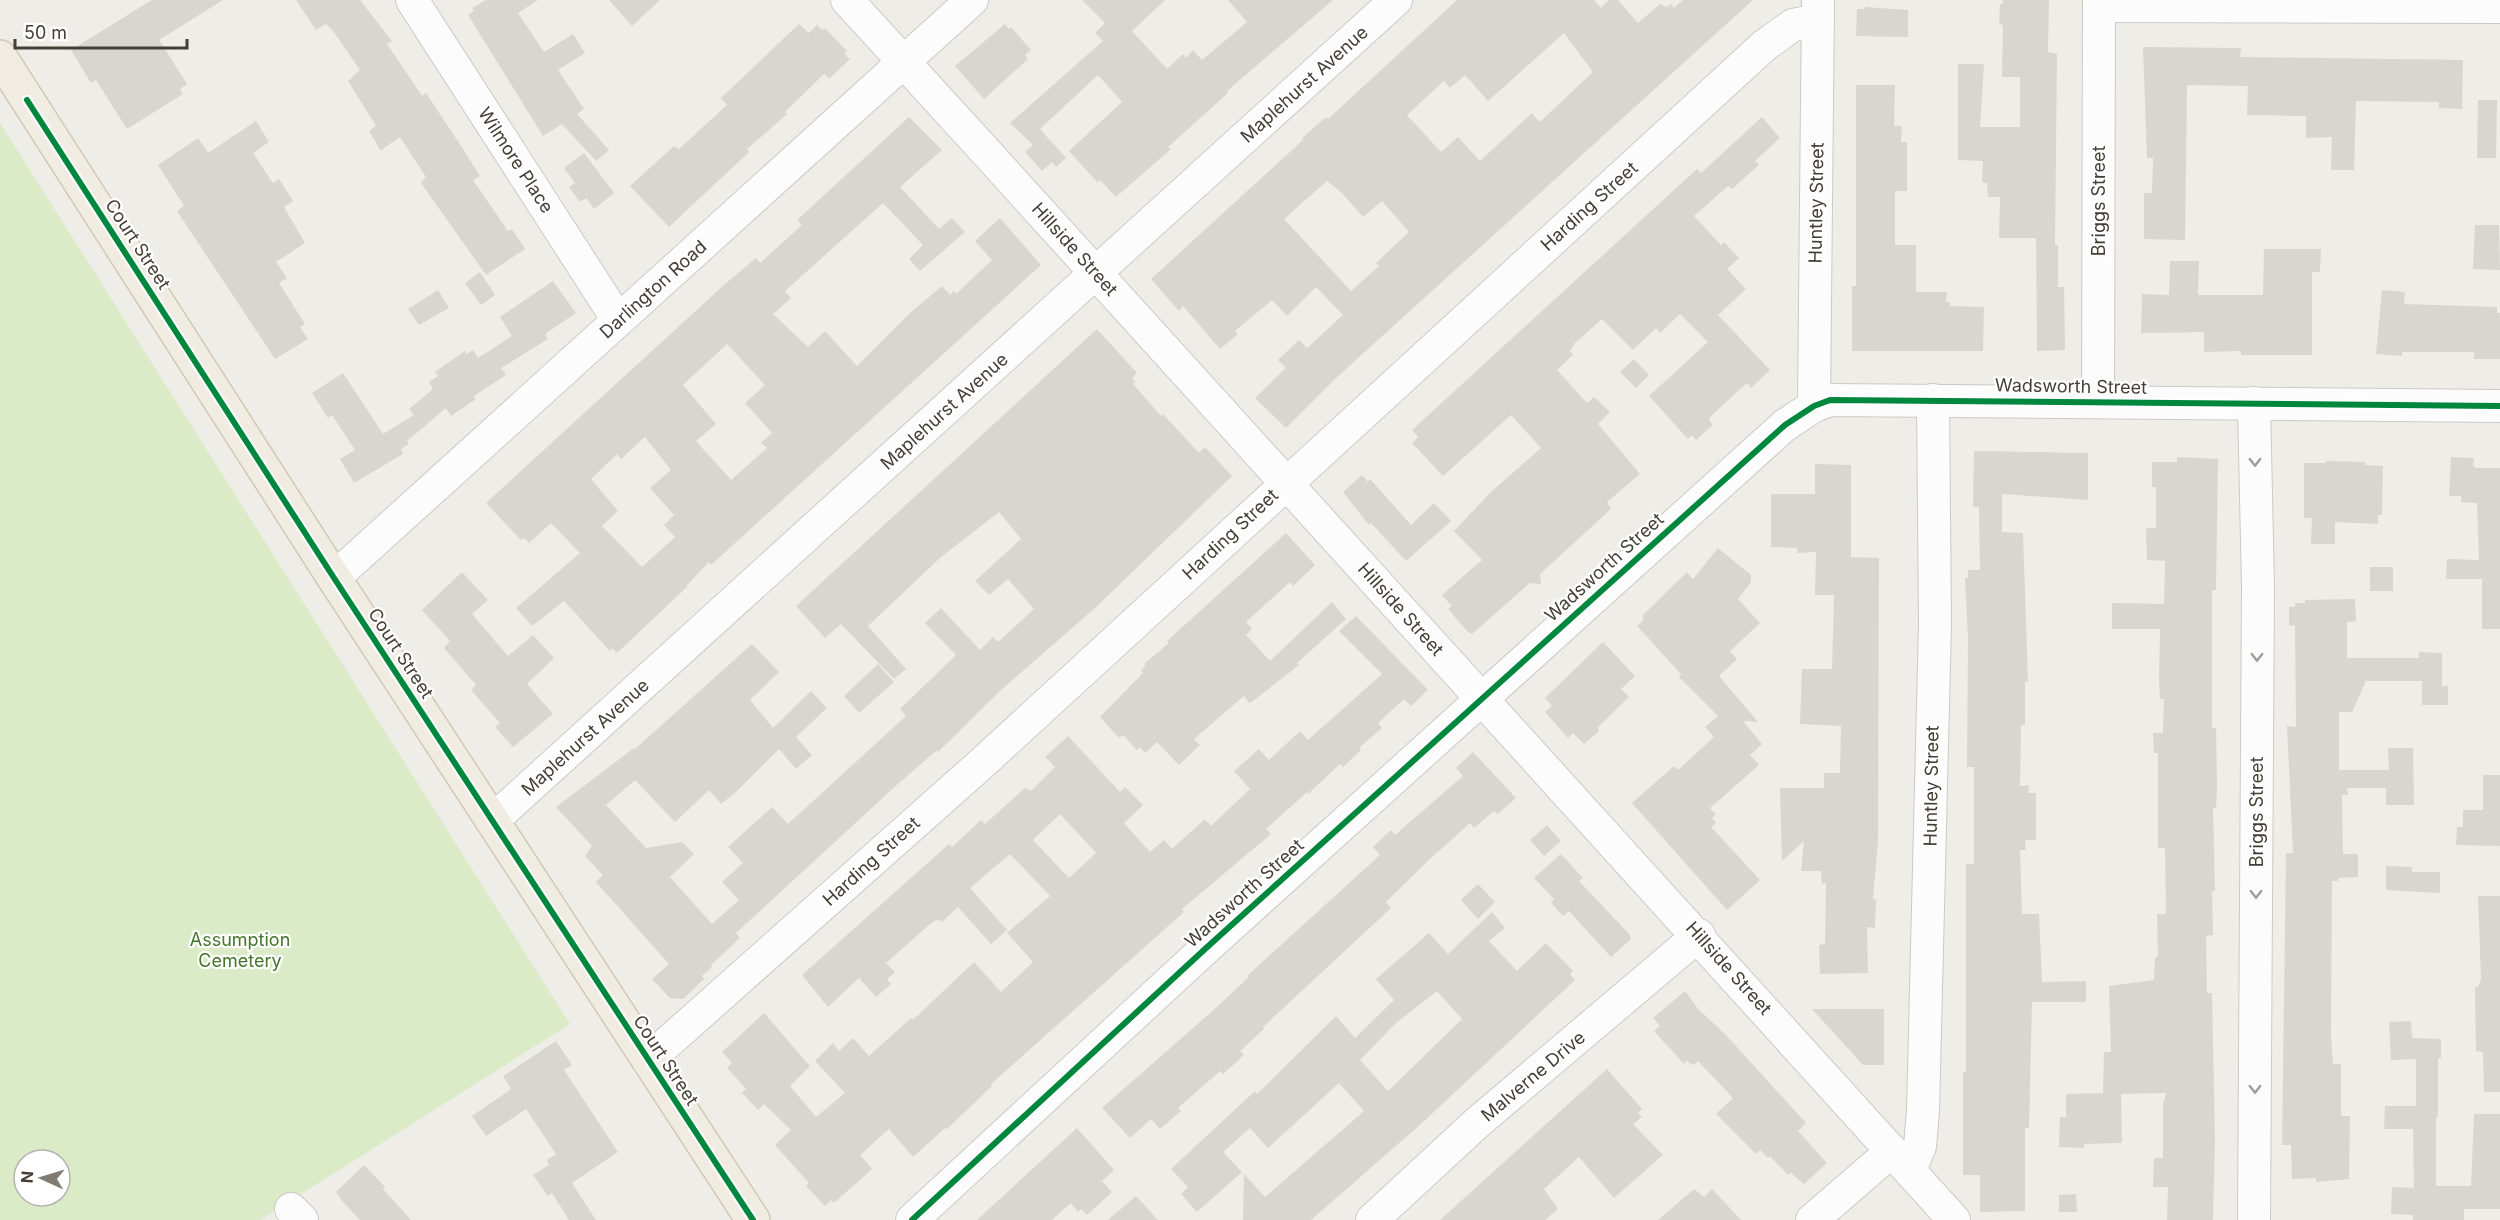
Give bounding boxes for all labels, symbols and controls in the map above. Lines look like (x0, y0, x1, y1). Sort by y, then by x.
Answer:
scale bar (15, 12, 188, 50)
street label: Maplehurst Avenue (1236, 21, 1372, 147)
text: 50 m (24, 22, 67, 43)
street label: Wilmore Place (474, 103, 558, 217)
street label: Huntley Street (1804, 142, 1828, 264)
street label: Briggs Street (2088, 146, 2109, 256)
street label: Harding Street (1536, 157, 1642, 255)
street label: Court Street (101, 195, 175, 293)
street label: Hillside Street (1028, 198, 1122, 300)
street label: Darlington Road (595, 236, 711, 342)
street label: Maplehurst Avenue (876, 348, 1012, 474)
street label: Wadsworth Street (1995, 374, 2147, 398)
one-way arrow (2249, 457, 2262, 466)
street label: Harding Street (1178, 484, 1282, 584)
street label: Wadsworth Street (1540, 508, 1668, 626)
street label: Hillside Street (1354, 558, 1448, 660)
street label: Court Street (364, 604, 438, 702)
one-way arrow (2251, 652, 2263, 661)
street label: Maplehurst Avenue (517, 674, 653, 800)
street label: Huntley Street (1919, 725, 1943, 847)
street label: Briggs Street (2246, 757, 2267, 867)
street label: Harding Street (818, 812, 924, 910)
street label: Wadsworth Street (1180, 834, 1308, 952)
one-way arrow (2250, 889, 2262, 898)
street label: Hillside Street (1682, 917, 1776, 1019)
park label: Assumption Cemetery (190, 929, 290, 971)
street label: Court Street (629, 1011, 703, 1109)
street label: Malverne Drive (1477, 1026, 1589, 1126)
one-way arrow (2249, 1084, 2261, 1093)
north arrow (12, 1148, 72, 1208)
text: N (17, 1170, 37, 1184)

